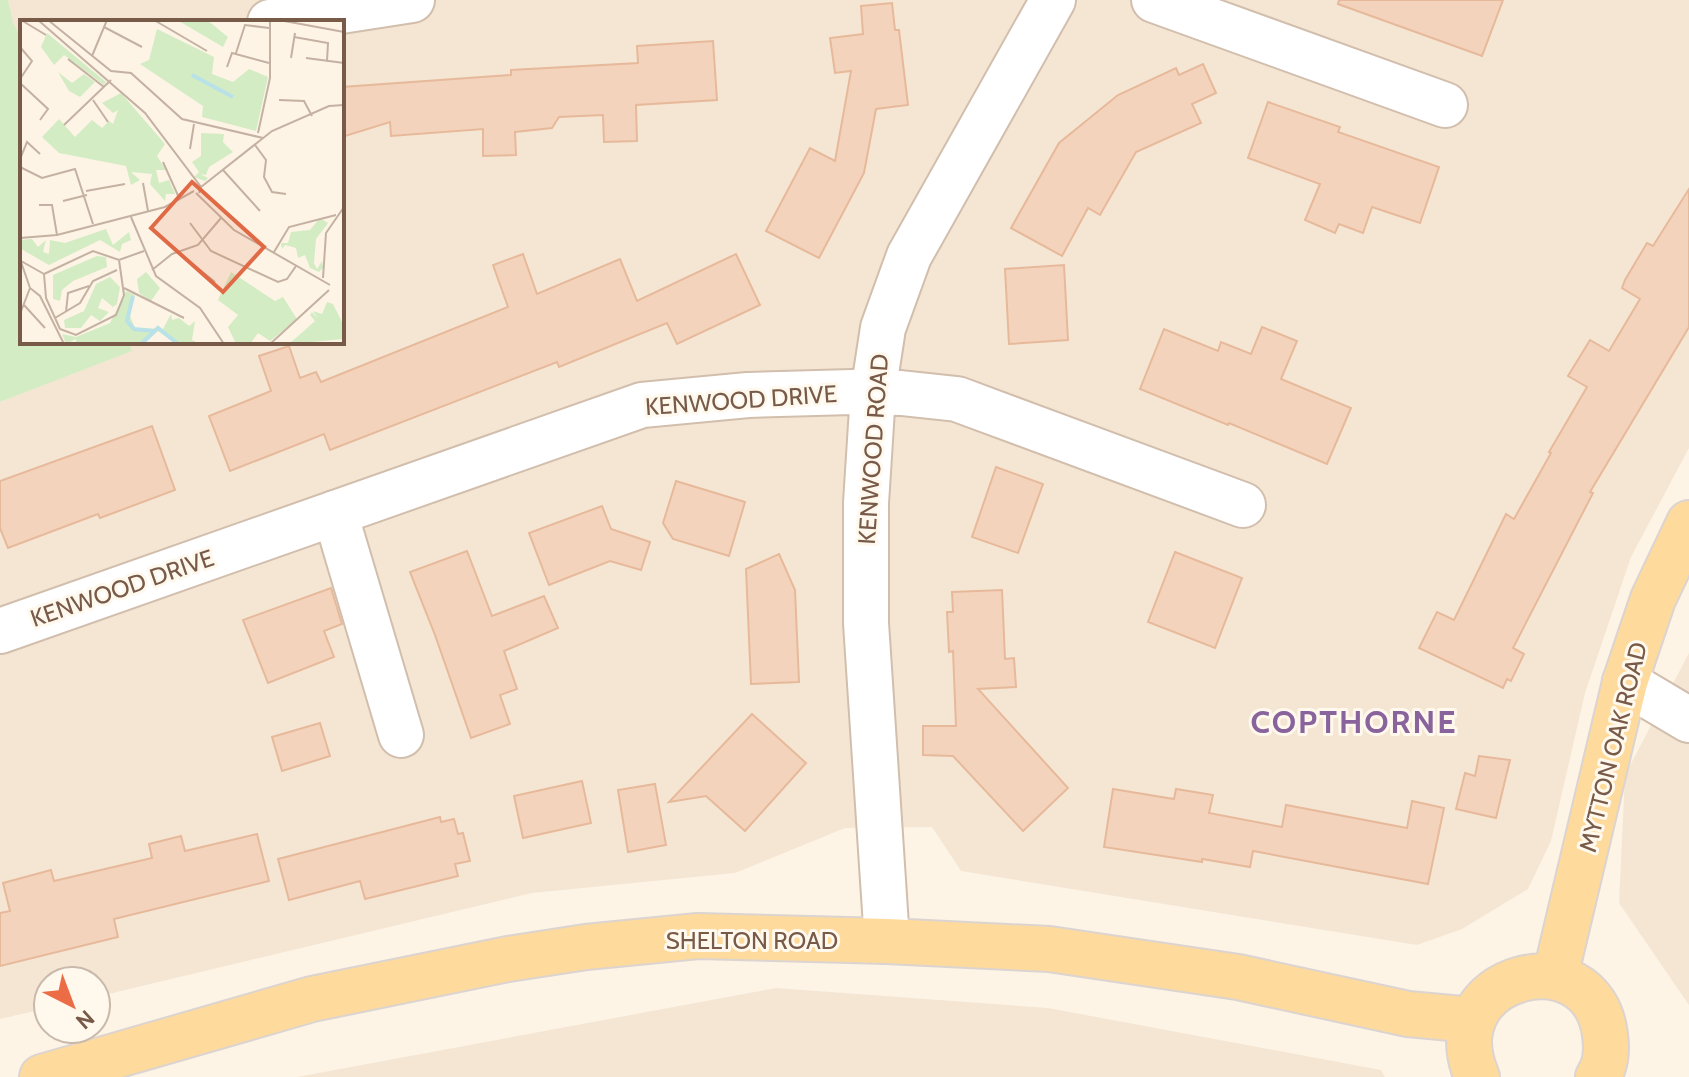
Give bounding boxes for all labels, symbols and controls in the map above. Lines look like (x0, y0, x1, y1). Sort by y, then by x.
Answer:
inset map (20, 20, 344, 344)
street label: KENWOOD ROAD (852, 353, 894, 545)
street label: KENWOOD DRIVE (644, 379, 838, 421)
street label: KENWOOD DRIVE (26, 543, 218, 633)
street label: MYTTON OAK ROAD (1573, 639, 1653, 855)
district label: COPTHORNE (1251, 702, 1457, 741)
street label: SHELTON ROAD (666, 926, 838, 955)
north arrow (32, 965, 112, 1045)
text: N (70, 1004, 100, 1035)

